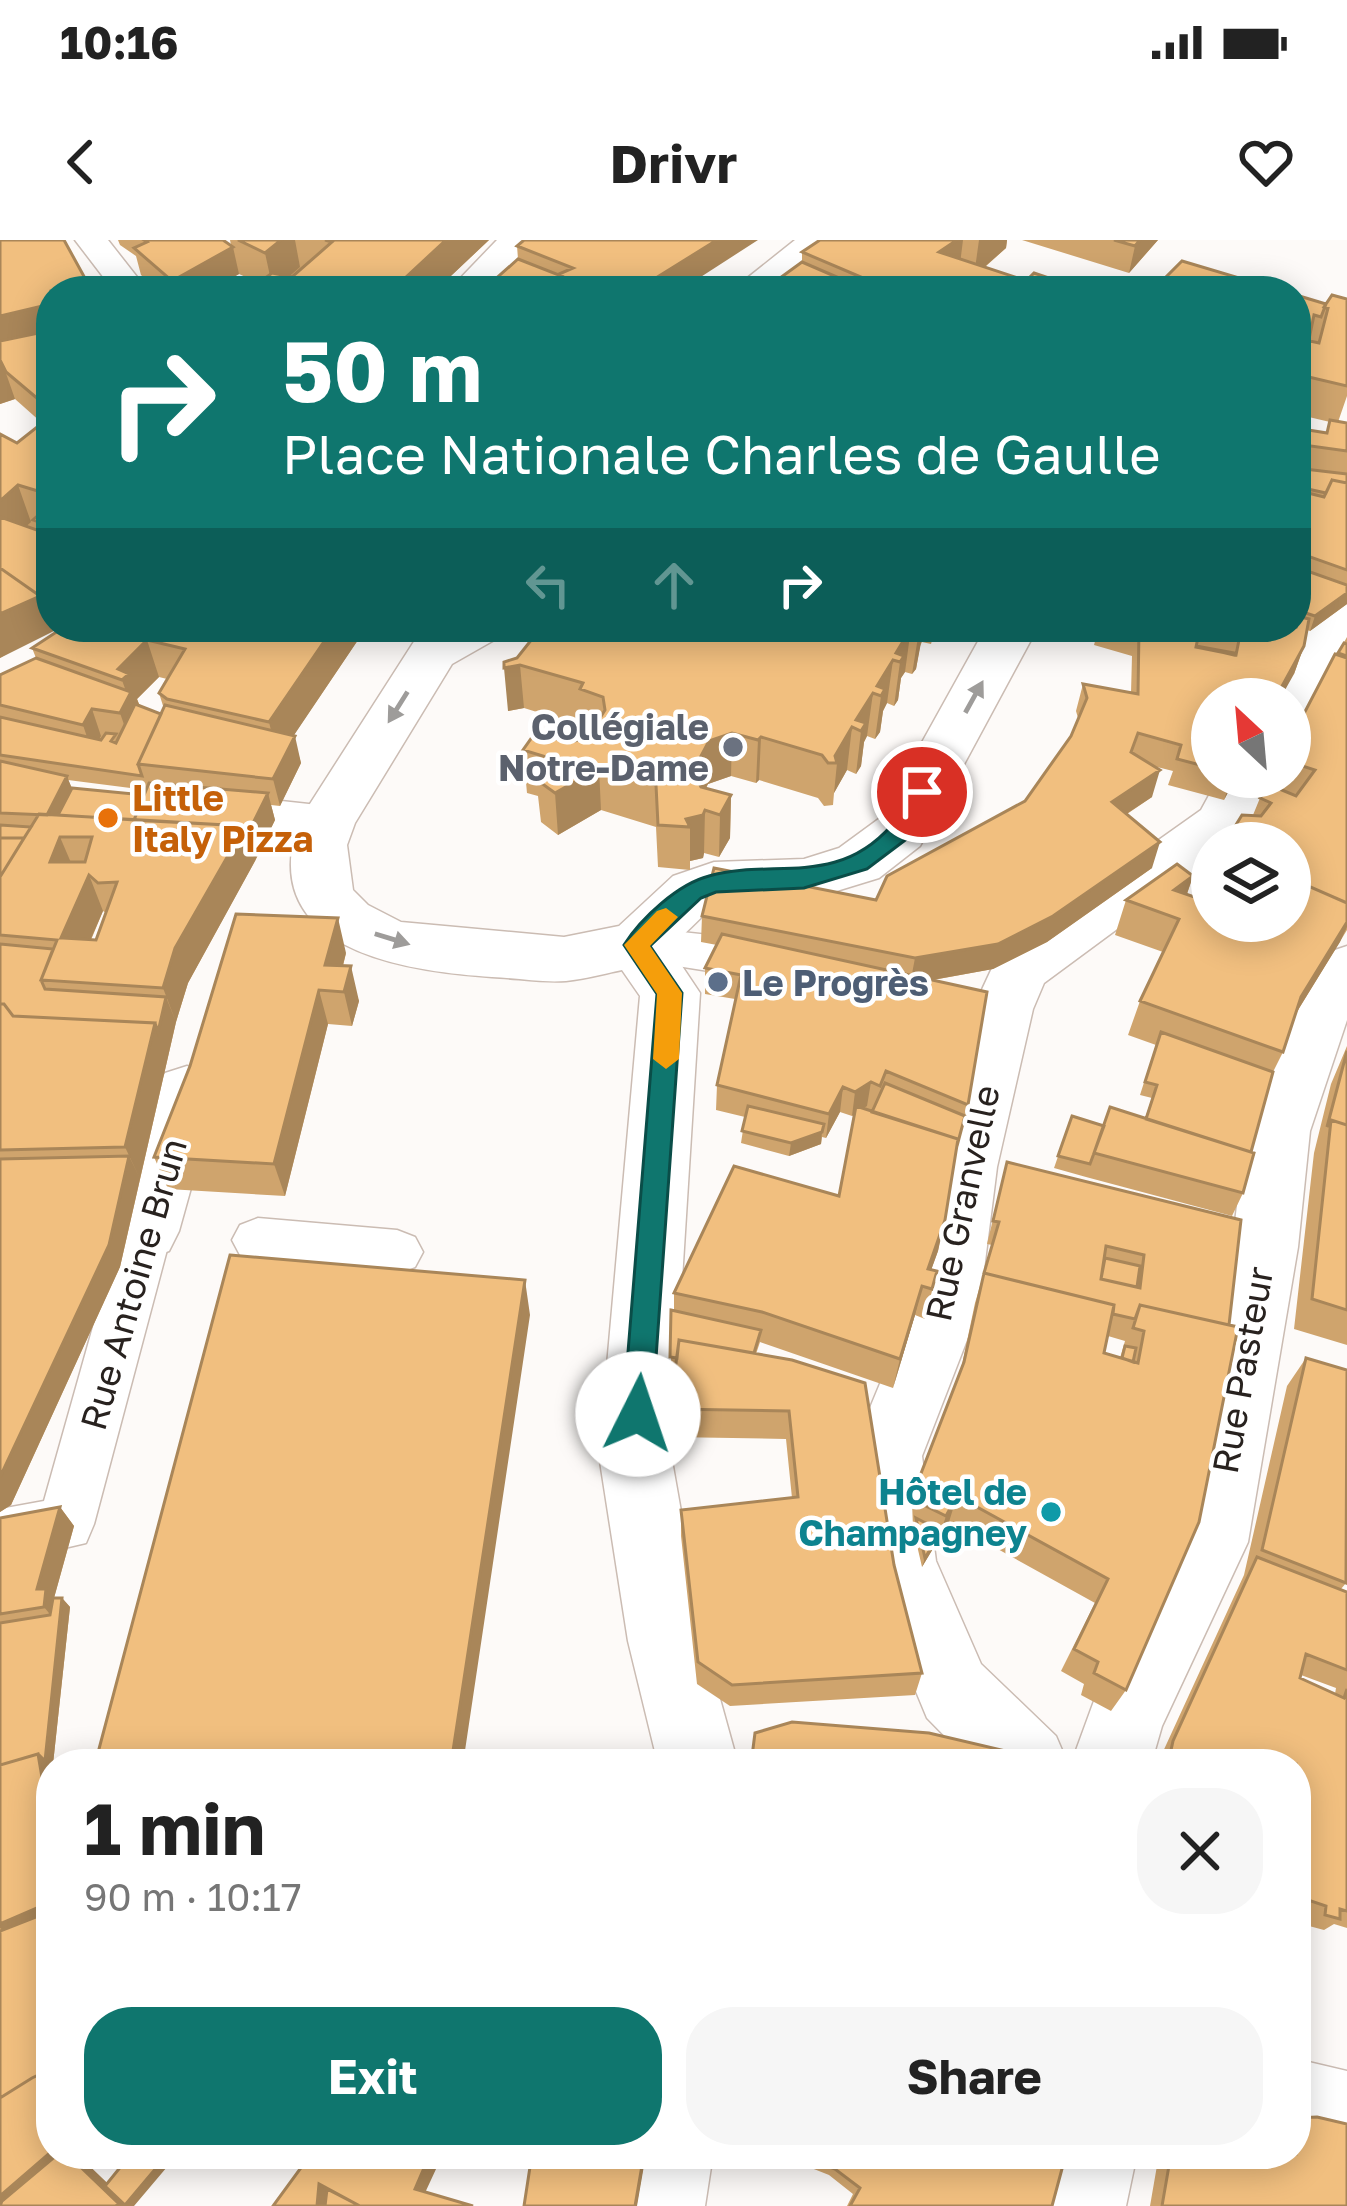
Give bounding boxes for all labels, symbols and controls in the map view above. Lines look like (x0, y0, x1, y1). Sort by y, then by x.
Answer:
text: 10:16 (60, 15, 179, 69)
icon: back (48, 129, 114, 195)
icon: heart (1233, 129, 1299, 195)
text: Drivr (610, 130, 737, 195)
text: 50 m (282, 320, 482, 420)
icon: right (84, 324, 240, 480)
text: Place Nationale Charles de Gaulle (282, 421, 1160, 486)
icon: left (515, 552, 581, 618)
icon: ahead (641, 552, 707, 618)
icon: right (767, 552, 833, 618)
north arrow (1191, 678, 1311, 798)
map controls (1191, 678, 1311, 942)
one-way arrow (963, 680, 984, 715)
one-way arrow (388, 690, 409, 724)
place label: Collégiale Notre-Dame (498, 705, 709, 789)
marker: Collégiale Notre-Dame (720, 734, 746, 760)
pin (871, 741, 973, 843)
icon: arrive (889, 759, 955, 825)
place label: Little Italy Pizza (132, 776, 313, 860)
marker: Little Italy Pizza (95, 805, 121, 831)
button: layers (1191, 822, 1311, 942)
one-way arrow (374, 931, 411, 949)
place label: Le Progrès (742, 961, 929, 1004)
marker: Le Progrès (705, 969, 731, 995)
street label: Rue Granvelle (916, 1081, 1008, 1325)
street label: Rue Antoine Brun (71, 1133, 195, 1435)
street label: Rue Pasteur (1203, 1263, 1281, 1477)
position arrow (575, 1351, 701, 1477)
place label: Hôtel de Champagney (798, 1470, 1027, 1554)
marker: Hôtel de Champagney (1038, 1499, 1064, 1525)
text: 1 min (84, 1784, 265, 1871)
button: close (1137, 1788, 1263, 1914)
text: 90 m · 10:17 (84, 1873, 302, 1920)
button: Exit (84, 2007, 662, 2145)
button: Share (686, 2007, 1263, 2145)

